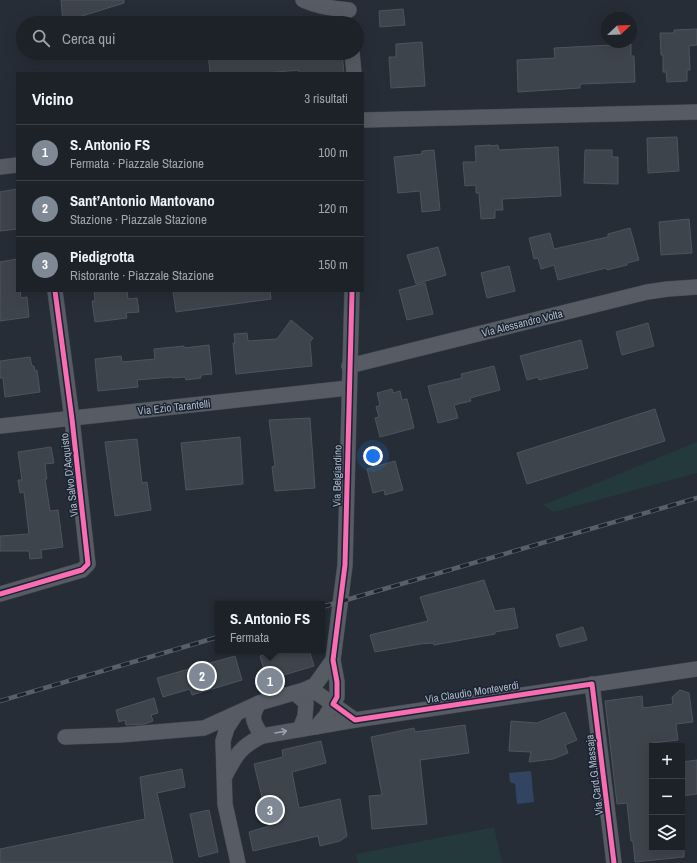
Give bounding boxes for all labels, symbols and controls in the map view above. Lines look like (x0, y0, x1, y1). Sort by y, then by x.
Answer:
north arrow (601, 12, 637, 48)
search box (16, 16, 364, 60)
icon: search (30, 27, 52, 49)
text: Cerca qui (62, 28, 115, 49)
text: Vicino (32, 87, 74, 110)
text: 3 risultati (304, 90, 348, 107)
text: S. Antonio FS (70, 134, 150, 155)
text: 1 (42, 144, 48, 161)
text: 100 m (318, 144, 348, 161)
text: Fermata · Piazzale Stazione (70, 155, 204, 172)
text: Sant’Antonio Mantovano (70, 190, 215, 211)
text: 2 (42, 200, 48, 217)
text: 120 m (318, 200, 348, 217)
text: Stazione · Piazzale Stazione (70, 211, 207, 228)
text: Piedigrotta (70, 246, 134, 267)
text: 3 (42, 256, 48, 273)
text: 150 m (318, 256, 348, 273)
text: Ristorante · Piazzale Stazione (70, 267, 214, 284)
street label: Via Alessandro Volta (480, 306, 564, 340)
street label: Via Ezio Tarantelli (137, 396, 211, 418)
street label: Via Salvo D'Acquisto (57, 432, 81, 518)
street label: Via Belgiardino (329, 445, 345, 507)
your location (363, 446, 383, 466)
popup (215, 601, 325, 653)
text: S. Antonio FS (230, 608, 310, 629)
text: Fermata (230, 629, 269, 646)
pin: 2 (189, 661, 215, 691)
pin: 1 (257, 666, 283, 696)
street label: Via Claudio Monteverdi (424, 678, 520, 706)
one-way arrow (274, 728, 287, 736)
street label: Via Card.G.Massaja (582, 734, 606, 816)
map controls (649, 743, 685, 851)
button: + (649, 743, 685, 779)
button: − (649, 779, 685, 815)
pin: 3 (257, 795, 283, 825)
button: layers (649, 815, 685, 851)

